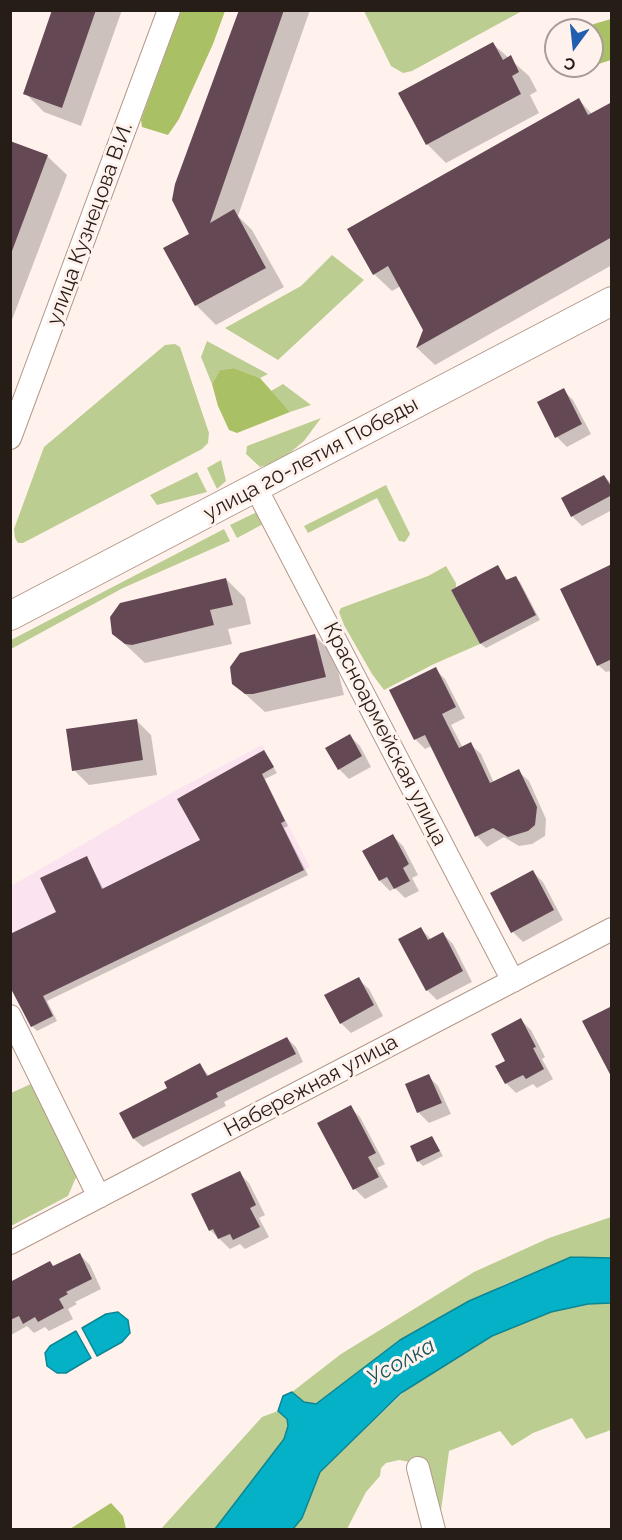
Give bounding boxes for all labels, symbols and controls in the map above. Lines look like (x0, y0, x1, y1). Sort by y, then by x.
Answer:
north arrow (544, 18, 604, 78)
text: С (562, 53, 578, 75)
street label: улица Кузнецова В.И. (42, 119, 138, 329)
street label: улица 20-летия Победы (199, 392, 423, 526)
street label: Красноармейская улица (318, 618, 452, 850)
street label: Набережная улица (220, 1030, 402, 1142)
water label: Усолка (362, 1333, 440, 1391)

